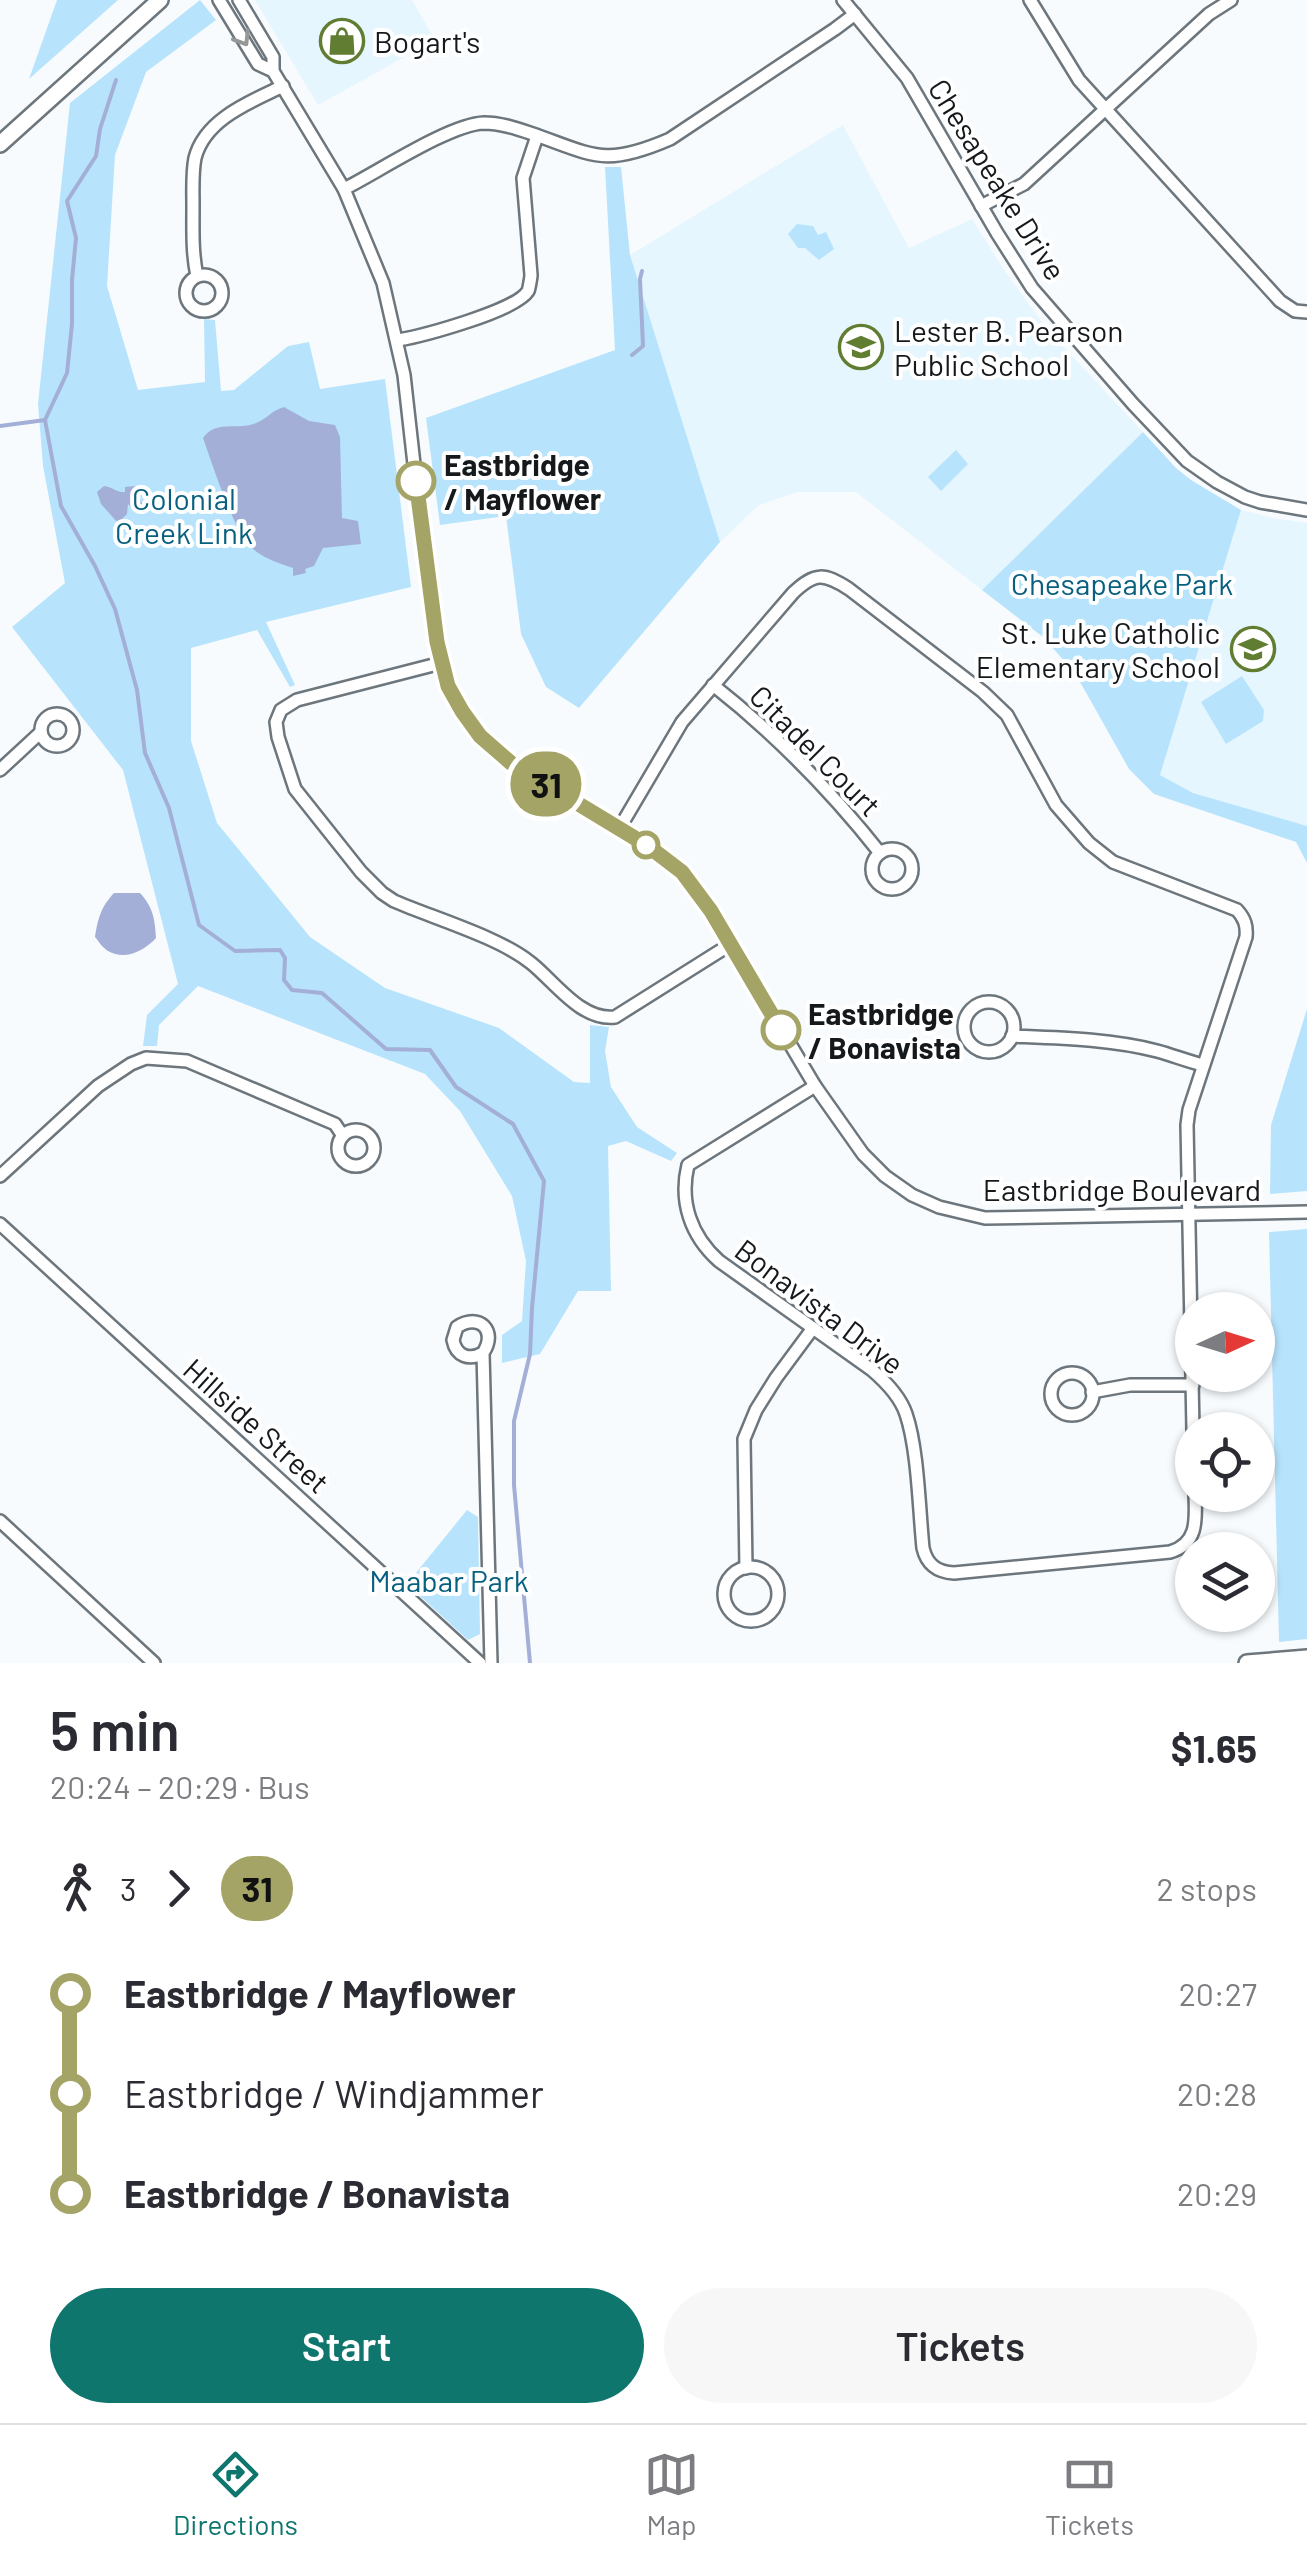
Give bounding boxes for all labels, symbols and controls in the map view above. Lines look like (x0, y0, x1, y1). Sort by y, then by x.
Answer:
shop icon: Bogart's (319, 18, 365, 64)
place label: Bogart's (374, 23, 480, 59)
one-way arrow (230, 29, 249, 47)
street label: Chesapeake Drive (922, 72, 1074, 286)
place label: Lester B. Pearson Public School (894, 312, 1123, 382)
school or university icon: Lester B. Pearson Public School (838, 324, 884, 370)
place label: Eastbridge / Mayflower (444, 446, 602, 516)
marker: Eastbridge / Mayflower (397, 462, 435, 500)
park label: Colonial Creek Link (115, 480, 253, 550)
park label: Chesapeake Park (1011, 565, 1233, 601)
place label: St. Luke Catholic Elementary School (976, 614, 1220, 684)
school or university icon: St. Luke Catholic Elementary School (1230, 626, 1276, 672)
street label: Citadel Court (743, 677, 889, 823)
line badge: 31 (501, 752, 591, 816)
text: 31 (530, 763, 562, 805)
unlabelled marker (633, 832, 659, 858)
place label: Eastbridge / Bonavista (808, 995, 961, 1065)
marker: Eastbridge / Bonavista (762, 1011, 800, 1049)
street label: Eastbridge Boulevard (983, 1171, 1261, 1207)
street label: Bonavista Drive (729, 1231, 911, 1381)
north arrow (1175, 1292, 1275, 1392)
map controls (1175, 1292, 1275, 1632)
street label: Hillside Street (177, 1350, 337, 1500)
button: locate (1175, 1412, 1275, 1512)
button: layers (1175, 1532, 1275, 1632)
park label: Maabar Park (369, 1562, 529, 1598)
text: 5 min (50, 1696, 180, 1762)
text: $1.65 (1171, 1725, 1257, 1771)
text: 20:24 – 20:29 · Bus (50, 1767, 310, 1805)
icon: walk (50, 1861, 105, 1916)
icon: forward (151, 1861, 206, 1916)
text: 31 (241, 1867, 273, 1909)
text: 3 (120, 1869, 136, 1907)
text: 2 stops (1156, 1869, 1257, 1907)
text: Eastbridge / Mayflower (124, 1970, 516, 2016)
text: 20:27 (1179, 1974, 1257, 2012)
text: Eastbridge / Windjammer (124, 2070, 544, 2116)
text: 20:28 (1177, 2074, 1257, 2112)
text: Eastbridge / Bonavista (124, 2170, 510, 2216)
text: 20:29 (1177, 2174, 1257, 2212)
button: Start (50, 2288, 644, 2403)
button: Tickets (664, 2288, 1257, 2403)
tab: Directions (173, 2447, 298, 2541)
tab: Map (644, 2447, 699, 2541)
tab: Tickets (1045, 2447, 1134, 2541)

